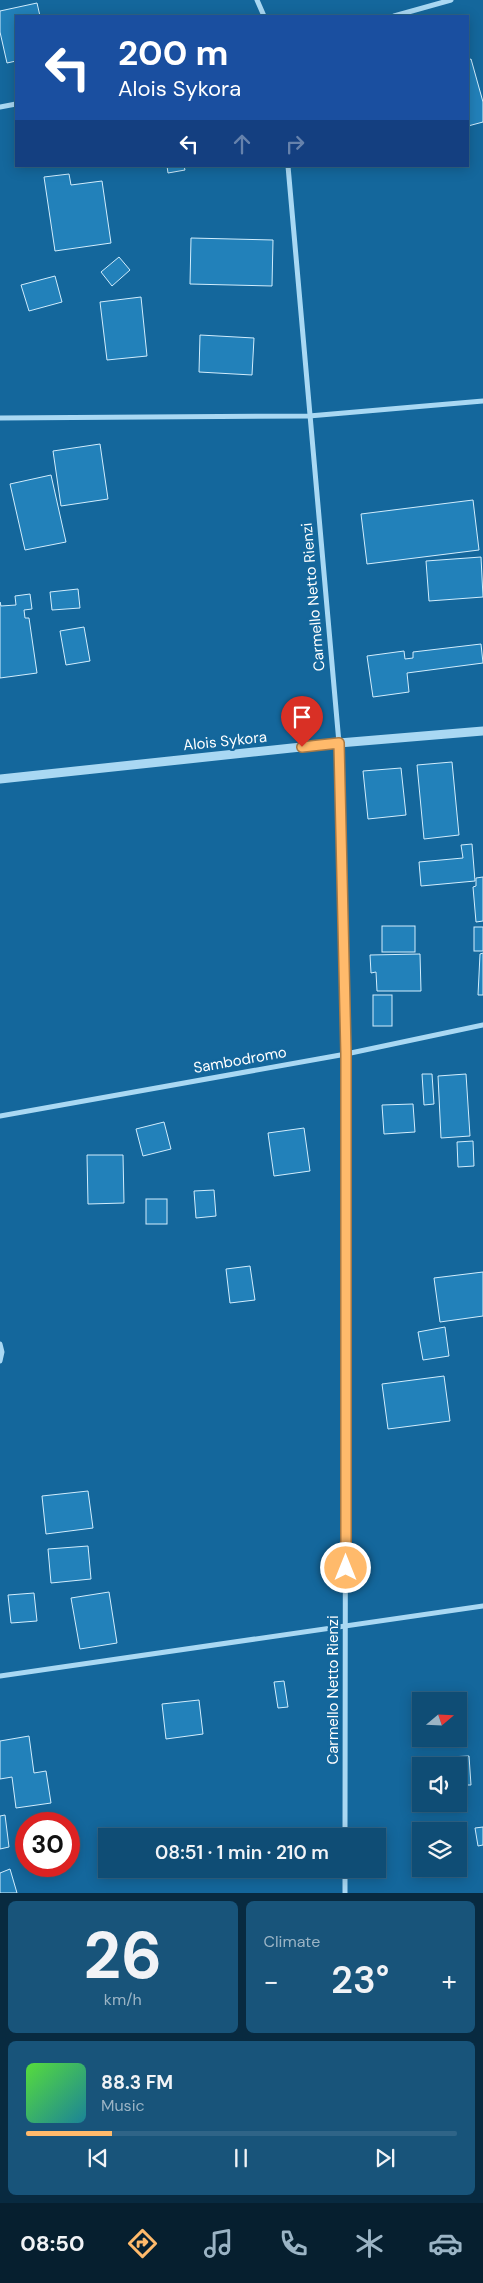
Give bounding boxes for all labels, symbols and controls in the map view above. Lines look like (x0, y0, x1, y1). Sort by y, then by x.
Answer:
text: 200 m (118, 30, 229, 76)
icon: left (35, 35, 100, 100)
text: Alois Sykora (118, 74, 241, 103)
icon: left (175, 130, 203, 158)
icon: ahead (228, 130, 256, 158)
icon: right (281, 130, 309, 158)
street label: Carmello Netto Rienzi (297, 522, 329, 672)
pin (281, 696, 323, 747)
icon: arrive (288, 703, 316, 731)
street label: Alois Sykora (182, 727, 268, 755)
street label: Sambodromo (192, 1042, 288, 1078)
position arrow (319, 1541, 371, 1593)
street label: Carmello Netto Rienzi (323, 1615, 343, 1765)
north arrow (412, 1692, 468, 1748)
map controls (412, 1692, 467, 1877)
button: sound (412, 1757, 467, 1812)
speed limit sign: 30 (15, 1812, 80, 1877)
button: layers (412, 1822, 467, 1877)
text: 08:51 · 1 min · 210 m (155, 1840, 329, 1865)
text: 26 (83, 1914, 162, 1998)
text: Climate (264, 1931, 320, 1952)
text: 23° (331, 1955, 389, 2005)
text: − (264, 1963, 279, 2000)
text: + (442, 1963, 457, 2000)
text: km/h (104, 1989, 142, 2010)
text: 88.3 FM (101, 2070, 173, 2095)
text: Music (101, 2095, 145, 2116)
icon: previous (84, 2144, 112, 2172)
icon: pause (227, 2144, 255, 2172)
icon: next (371, 2144, 399, 2172)
icon: directions (125, 2226, 160, 2261)
icon: music (201, 2226, 236, 2261)
icon: phone (276, 2226, 311, 2261)
icon: climate (352, 2226, 387, 2261)
icon: car (428, 2226, 463, 2261)
text: 08:50 (20, 2229, 85, 2258)

